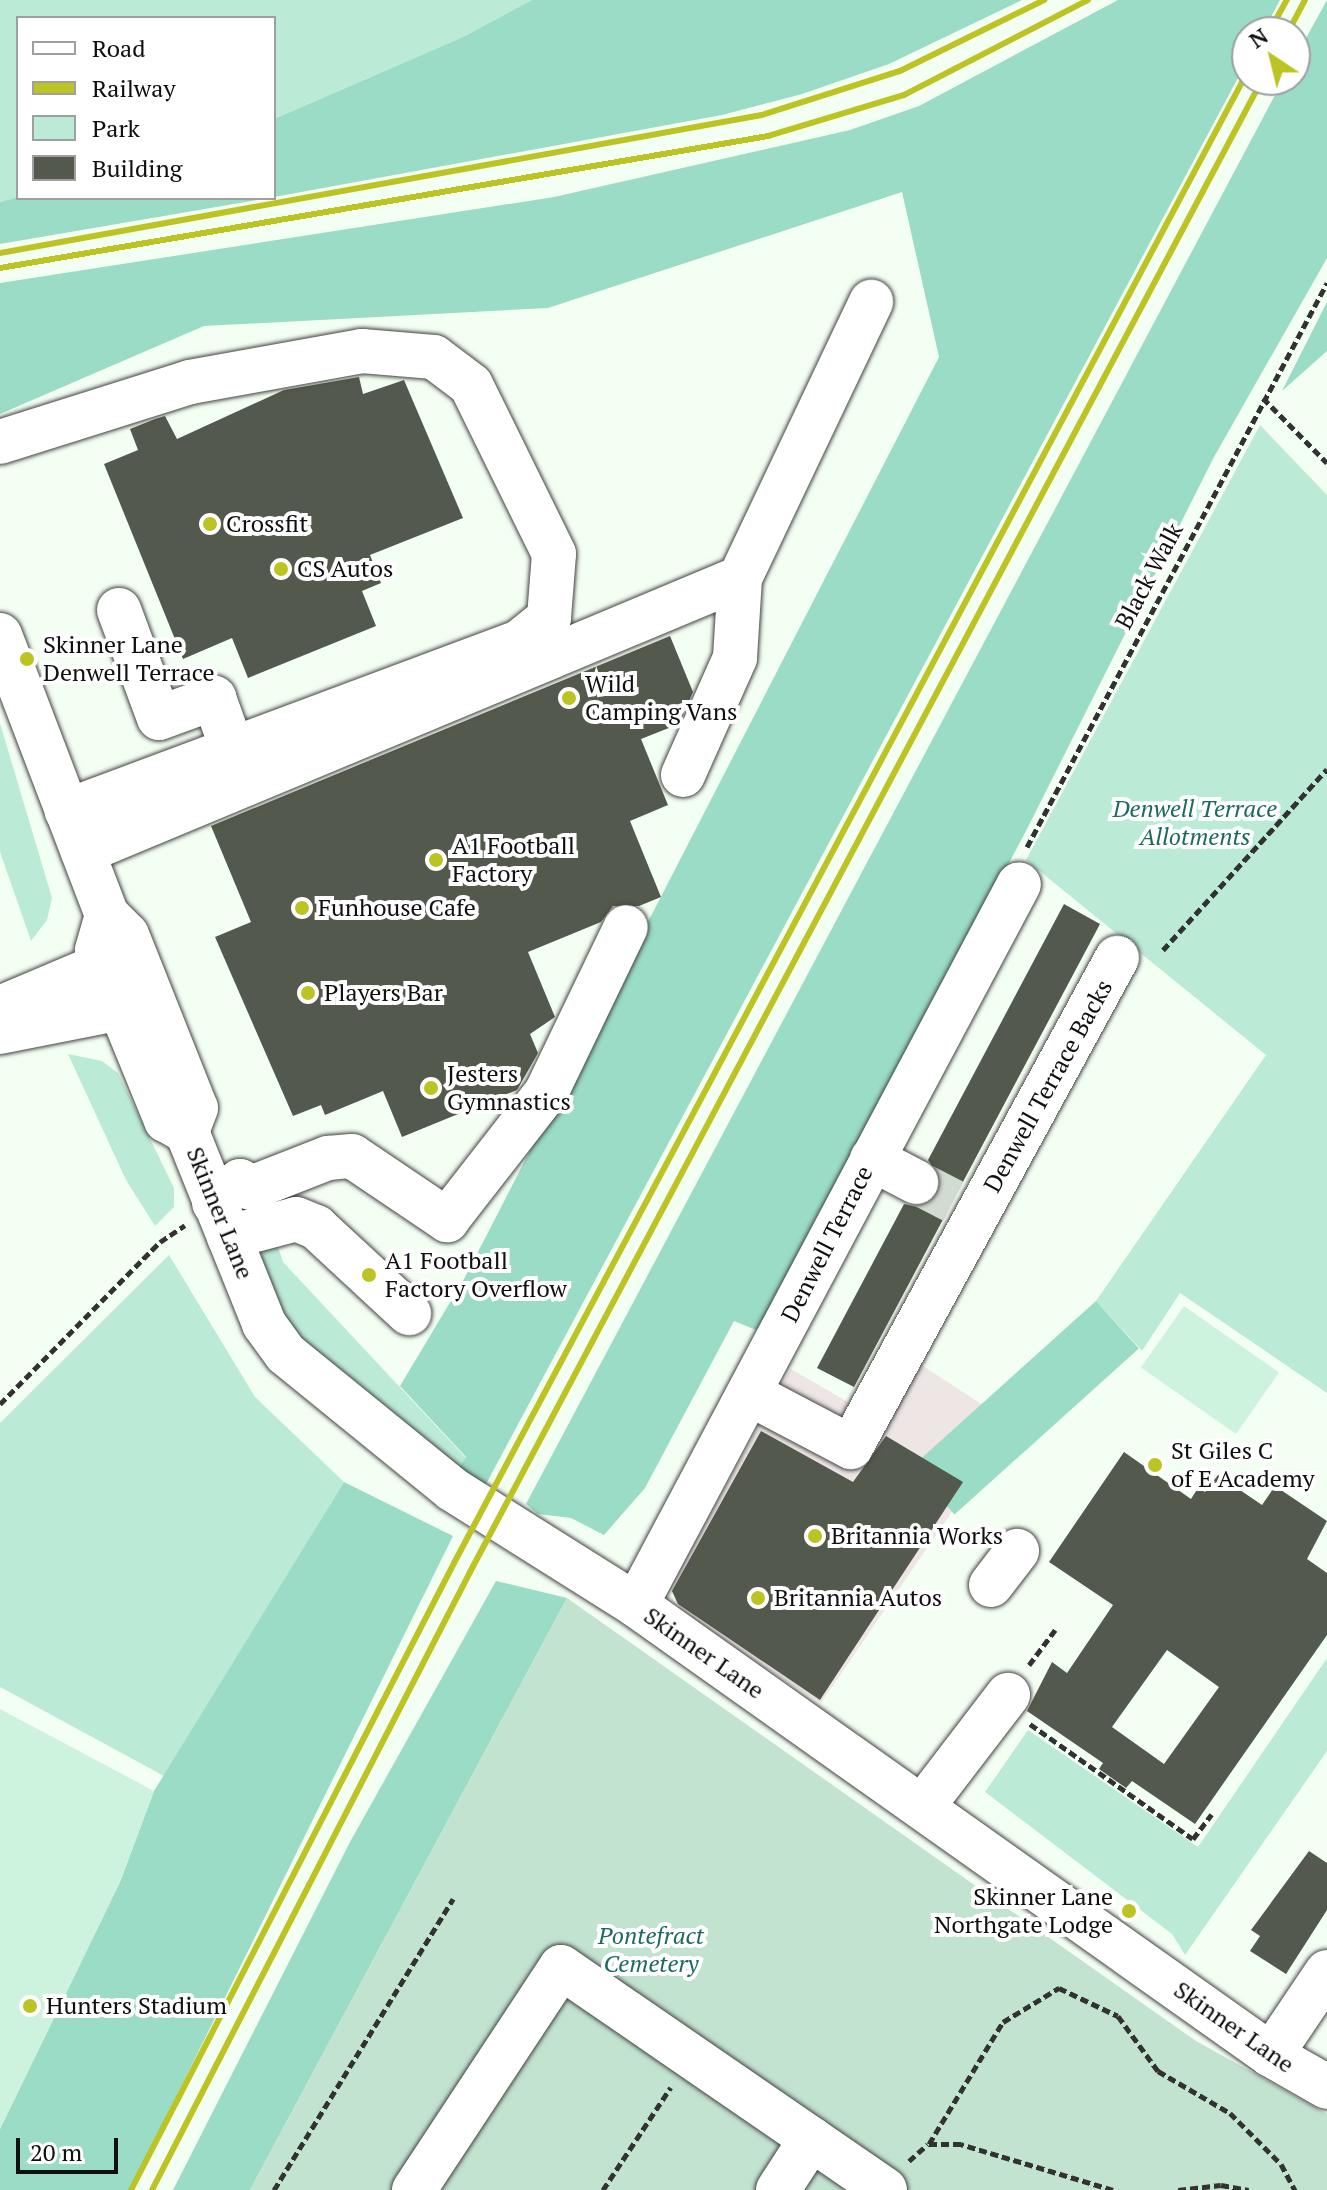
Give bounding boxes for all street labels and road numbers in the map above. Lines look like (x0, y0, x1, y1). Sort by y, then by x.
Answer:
street label: Black Walk (1109, 518, 1189, 634)
street label: Denwell Terrace Backs (978, 975, 1118, 1197)
street label: Skinner Lane (180, 1143, 260, 1283)
street label: Denwell Terrace (775, 1161, 879, 1327)
street label: Skinner Lane (639, 1601, 769, 1705)
street label: Skinner Lane (1169, 1975, 1299, 2079)

